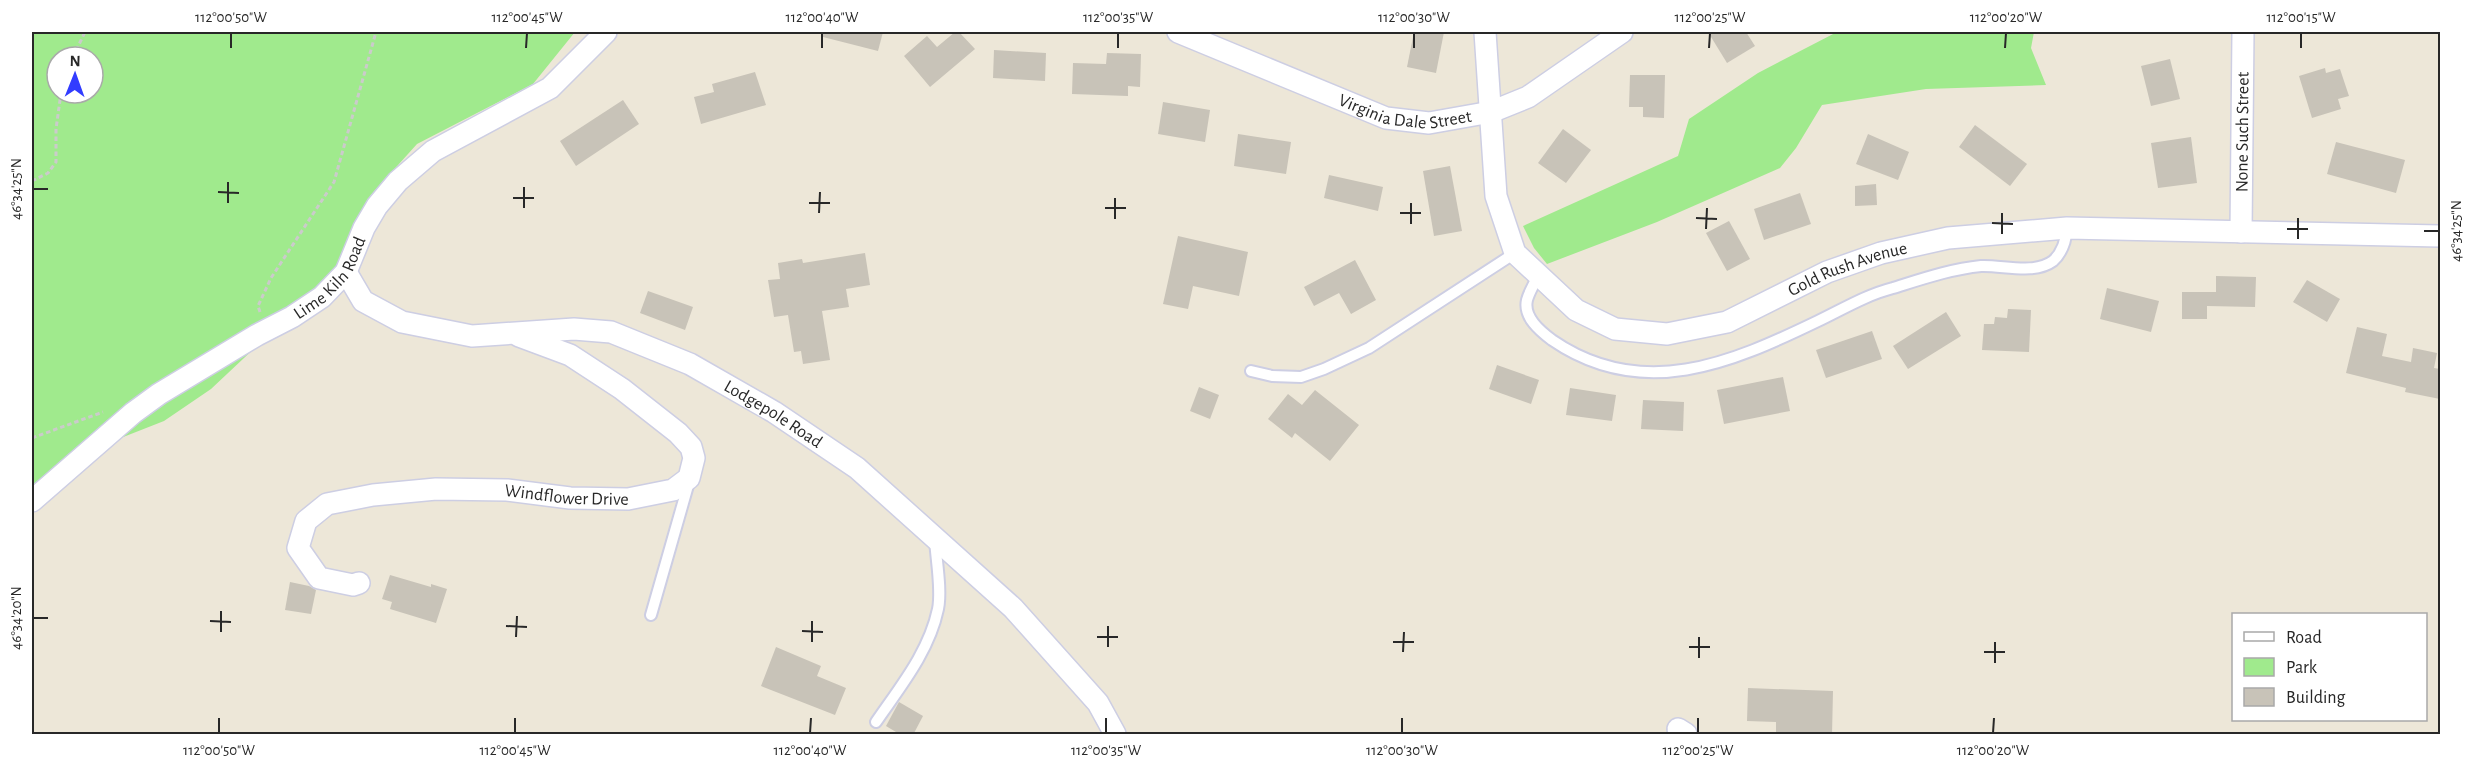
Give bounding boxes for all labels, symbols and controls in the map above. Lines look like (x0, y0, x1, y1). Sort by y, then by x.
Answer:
text: 112°00'50"W (195, 10, 268, 25)
text: 112°00'45"W (491, 10, 563, 25)
text: 112°00'40"W (786, 10, 859, 25)
text: 112°00'35"W (1083, 10, 1154, 25)
text: 112°00'30"W (1378, 10, 1450, 25)
text: 112°00'25"W (1675, 10, 1746, 25)
text: 112°00'20"W (1970, 10, 2043, 25)
text: 112°00'15"W (2266, 10, 2336, 25)
north arrow (45, 45, 105, 105)
text: N (70, 53, 81, 69)
street label: None Such Street (2233, 71, 2253, 192)
street label: Virginia Dale Street (1336, 91, 1473, 133)
text: 46°34'25"N (9, 158, 24, 220)
text: 46°34'25"N (2449, 200, 2464, 262)
street label: Lime Kiln Road (291, 234, 369, 323)
street label: Gold Rush Avenue (1785, 239, 1909, 300)
street label: Lodgepole Road (721, 377, 825, 452)
street label: Windflower Drive (504, 482, 629, 509)
text: 46°34'20"N (9, 586, 24, 650)
legend (2232, 613, 2427, 721)
text: Road (2286, 629, 2322, 647)
text: Park (2286, 659, 2318, 677)
text: Building (2286, 689, 2346, 707)
text: 112°00'50"W (183, 743, 256, 758)
text: 112°00'45"W (479, 743, 551, 758)
text: 112°00'40"W (774, 743, 847, 758)
text: 112°00'35"W (1071, 743, 1142, 758)
text: 112°00'30"W (1366, 743, 1438, 758)
text: 112°00'25"W (1663, 743, 1734, 758)
text: 112°00'20"W (1957, 743, 2030, 758)

